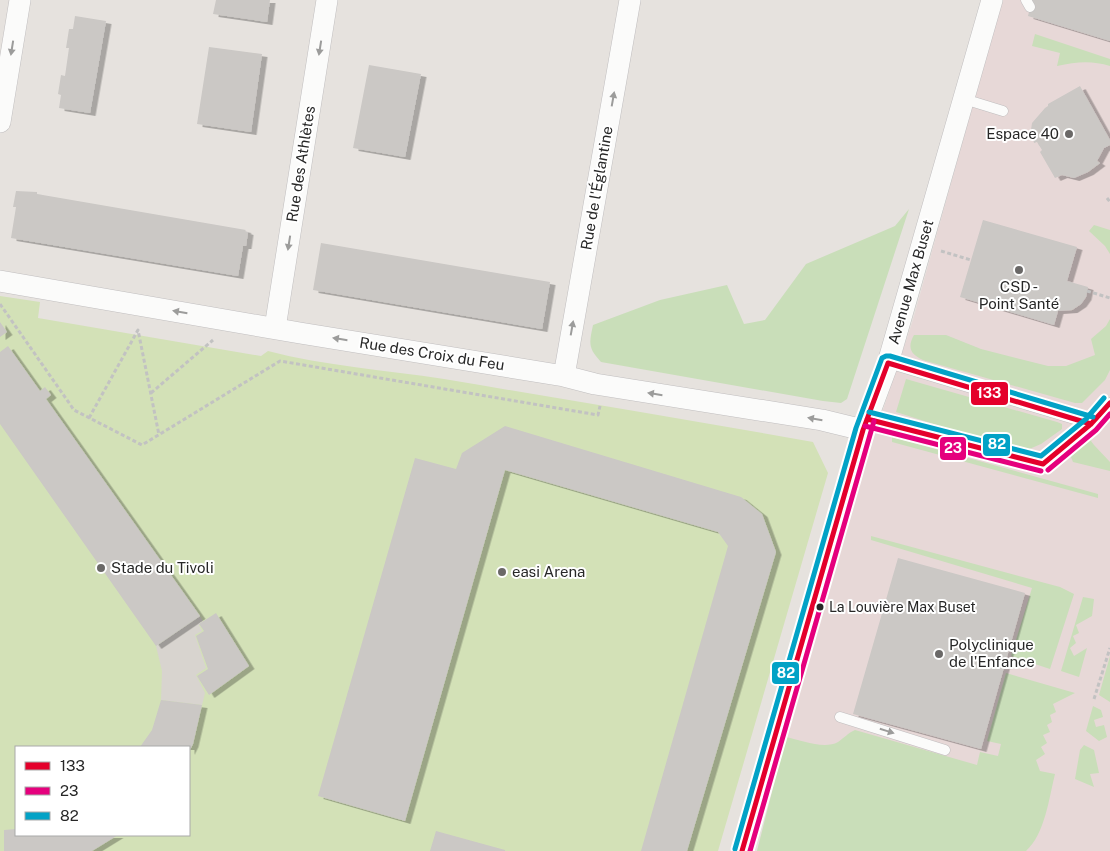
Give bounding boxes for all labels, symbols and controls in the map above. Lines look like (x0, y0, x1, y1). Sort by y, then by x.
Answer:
one-way arrow (8, 40, 16, 56)
one-way arrow (315, 41, 323, 57)
one-way arrow (609, 91, 617, 107)
street label: Rue des Athlètes (283, 105, 318, 223)
street label: Rue de l'Églantine (577, 125, 616, 251)
place label: Espace 40 (986, 125, 1059, 142)
marker: Espace 40 (1063, 128, 1075, 140)
street label: Avenue Max Buset (885, 217, 936, 346)
one-way arrow (284, 236, 292, 252)
marker: CSD - Point Santé (1013, 264, 1025, 276)
place label: CSD - Point Santé (979, 278, 1059, 312)
one-way arrow (171, 307, 187, 315)
one-way arrow (569, 320, 577, 336)
street label: Rue des Croix du Feu (358, 334, 506, 373)
one-way arrow (331, 335, 347, 343)
line badge: 133 (970, 381, 1009, 406)
text: 133 (977, 385, 1001, 401)
one-way arrow (647, 389, 663, 397)
one-way arrow (807, 415, 823, 423)
line badge: 82 (982, 433, 1011, 457)
line badge: 23 (939, 436, 967, 461)
text: 82 (988, 436, 1006, 452)
text: 23 (944, 440, 962, 456)
place label: Stade du Tivoli (111, 559, 214, 576)
marker: Stade du Tivoli (95, 562, 107, 574)
place label: easi Arena (512, 563, 585, 580)
marker: easi Arena (496, 566, 508, 578)
place label: La Louvière Max Buset (829, 599, 976, 615)
marker: La Louvière Max Buset (815, 602, 825, 612)
place label: Polyclinique de l'Enfance (949, 636, 1035, 670)
marker: Polyclinique de l'Enfance (933, 648, 945, 660)
line badge: 82 (771, 661, 800, 685)
text: 82 (777, 665, 795, 681)
one-way arrow (879, 728, 894, 736)
legend (15, 746, 190, 836)
text: 133 (60, 757, 85, 774)
text: 23 (60, 782, 78, 799)
text: 82 (60, 807, 79, 824)

